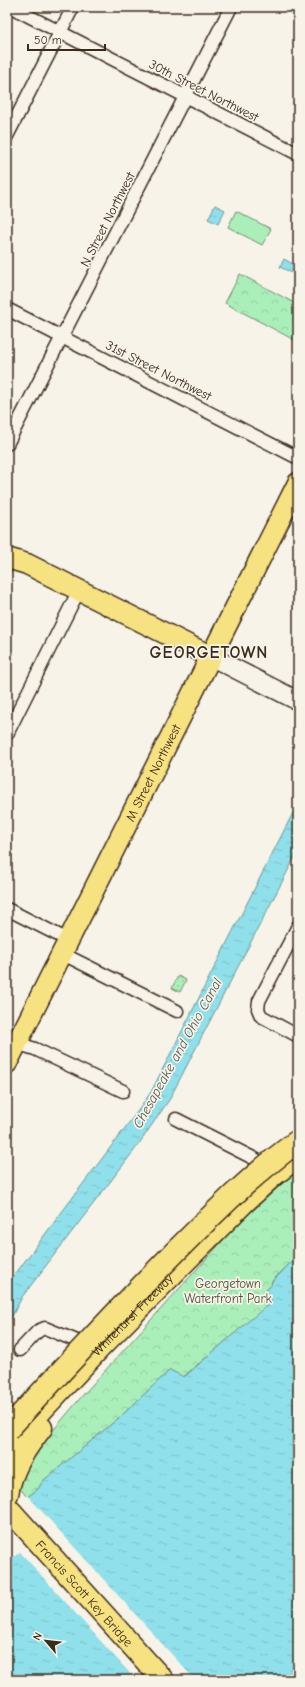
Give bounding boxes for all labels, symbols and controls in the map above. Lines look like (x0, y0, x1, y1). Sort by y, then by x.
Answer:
scale bar (28, 26, 105, 52)
text: 50 m (34, 33, 62, 47)
street label: 30th Street Northwest (147, 56, 262, 125)
street label: N Street Northwest (77, 168, 138, 269)
street label: 31st Street Northwest (103, 337, 215, 404)
district label: GEORGETOWN (150, 643, 268, 662)
street label: M Street Northwest (123, 721, 184, 824)
water label: Chesapeake and Ohio Canal (129, 974, 226, 1131)
street label: Whitehurst Freeway (89, 1271, 176, 1359)
park label: Georgetown Waterfront Park (184, 1276, 273, 1306)
street label: Francis Scott Key Bridge (33, 1537, 136, 1650)
north arrow (26, 1621, 66, 1661)
text: N (30, 1630, 45, 1643)

